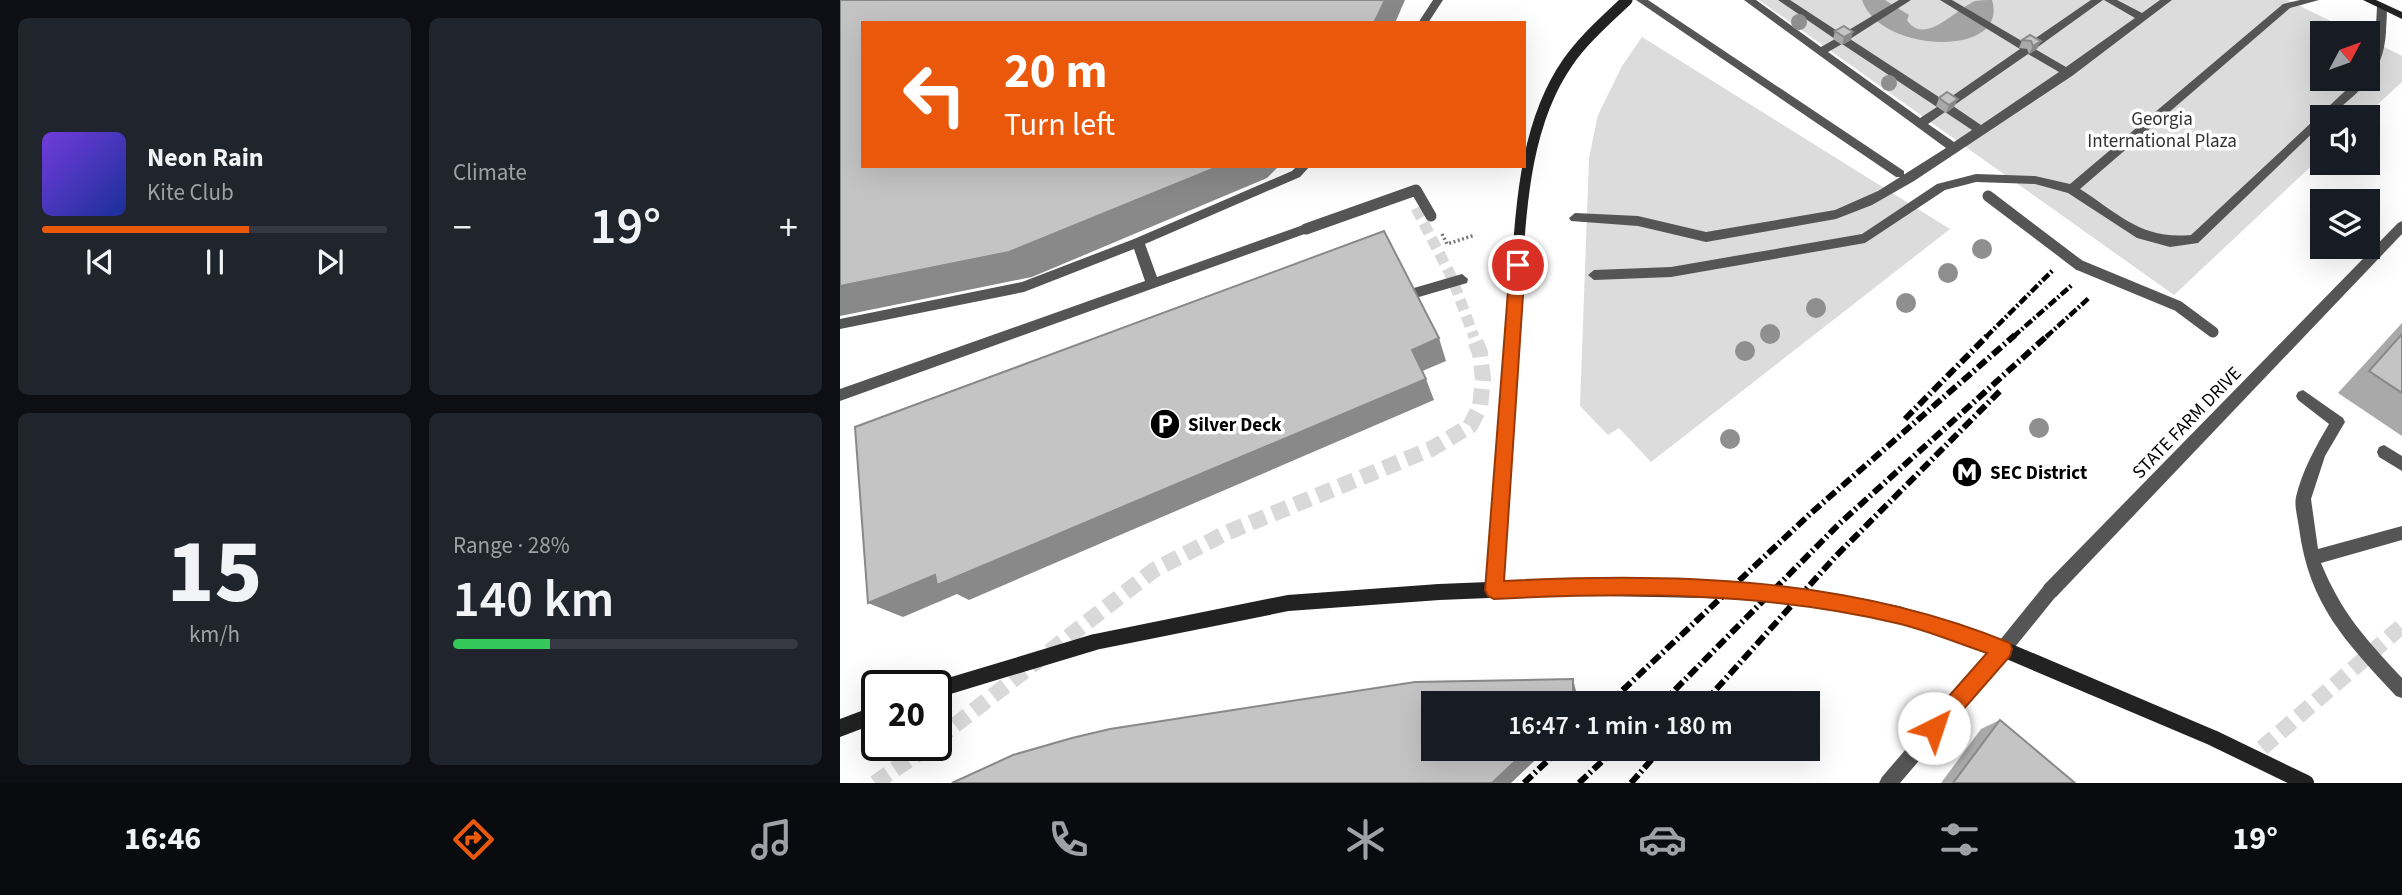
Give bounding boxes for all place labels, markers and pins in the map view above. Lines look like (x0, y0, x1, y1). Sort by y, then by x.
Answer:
pin (1488, 235, 1548, 295)
parking icon: Silver Deck (1148, 407, 1182, 441)
place label: Silver Deck (1188, 412, 1282, 439)
metro station icon: SEC District (1950, 455, 1984, 489)
place label: SEC District (1990, 460, 2087, 487)

